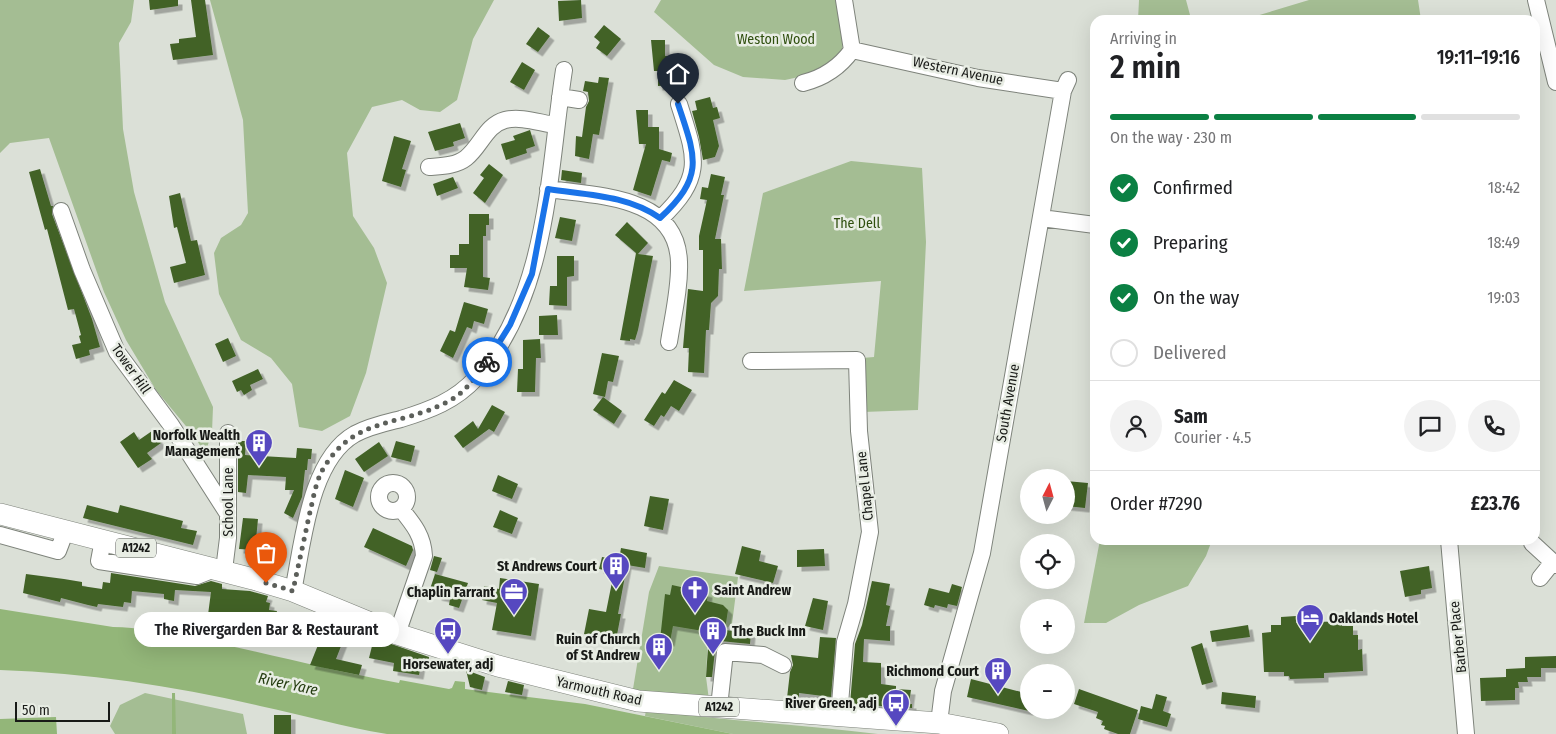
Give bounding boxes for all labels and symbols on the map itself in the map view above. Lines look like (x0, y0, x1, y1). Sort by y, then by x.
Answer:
park label: Weston Wood (737, 31, 815, 48)
pin (657, 53, 699, 104)
street label: Western Avenue (911, 53, 1005, 89)
park label: The Dell (834, 215, 881, 232)
courier (462, 337, 512, 387)
street label: Tower Hill (108, 341, 154, 397)
street label: South Avenue (993, 363, 1023, 443)
place label: Norfolk Wealth Management (153, 427, 241, 460)
building icon: Norfolk Wealth Management (244, 428, 274, 467)
street label: Chapel Lane (853, 450, 877, 522)
street label: School Lane (220, 467, 237, 537)
north arrow (1020, 469, 1075, 524)
pin (245, 532, 287, 583)
road number: A1242 (116, 538, 156, 558)
building icon: St Andrews Court (601, 551, 631, 590)
place label: St Andrews Court (497, 558, 598, 575)
church icon: Saint Andrew (680, 575, 710, 614)
office icon: Chaplin Farrant (499, 577, 529, 616)
place label: Saint Andrew (714, 582, 791, 599)
place label: Chaplin Farrant (407, 584, 496, 601)
street label: Barber Place (1446, 600, 1470, 674)
hotel icon: Oaklands Hotel (1295, 603, 1325, 642)
place label: Oaklands Hotel (1329, 610, 1418, 627)
callout: The Rivergarden Bar & Restaurant (134, 613, 398, 648)
bus stop icon: Horsewater, adj (433, 616, 463, 655)
building icon: The Buck Inn (698, 616, 728, 655)
place label: The Buck Inn (732, 623, 806, 640)
place label: Ruin of Church of St Andrew (556, 631, 640, 664)
building icon: Ruin of Church of St Andrew (644, 632, 674, 671)
place label: Horsewater, adj (403, 656, 494, 673)
building icon: Richmond Court (983, 656, 1013, 695)
place label: Richmond Court (886, 663, 980, 680)
water label: River Yare (257, 669, 319, 699)
street label: Yarmouth Road (555, 673, 643, 709)
bus stop icon: River Green, adj (881, 688, 911, 727)
place label: River Green, adj (785, 695, 877, 712)
road number: A1242 (699, 698, 739, 716)
scale bar (15, 699, 110, 722)

